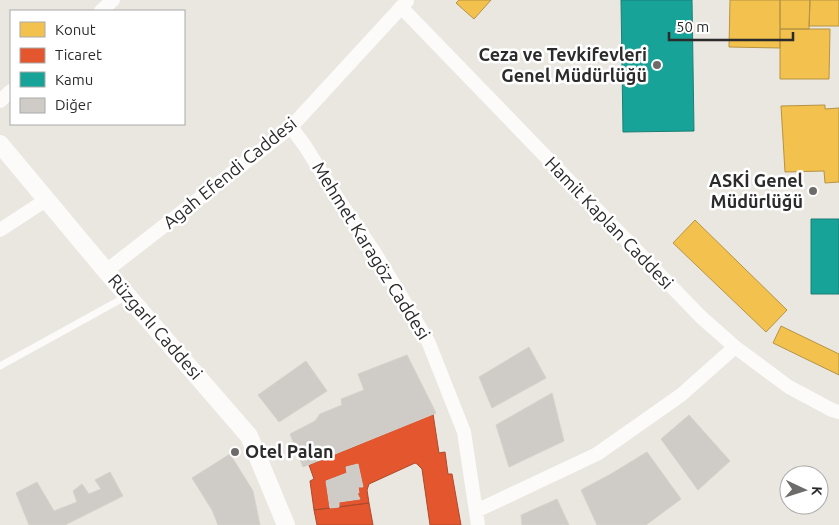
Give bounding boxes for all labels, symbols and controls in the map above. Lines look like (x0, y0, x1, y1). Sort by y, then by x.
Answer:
legend (10, 10, 185, 125)
scale bar (669, 10, 793, 42)
text: 50 m (676, 18, 709, 35)
text: Konut (55, 21, 96, 38)
place label: Ceza ve Tevkifevleri Genel Müdürlüğü (478, 44, 647, 85)
text: Ticaret (55, 46, 102, 63)
marker: Ceza ve Tevkifevleri Genel Müdürlüğü (651, 59, 663, 71)
text: Kamu (55, 71, 93, 88)
text: Diğer (55, 96, 92, 113)
street label: Agah Efendi Caddesi (159, 112, 300, 232)
street label: Hamit Kaplan Caddesi (542, 152, 678, 292)
street label: Mehmet Karagöz Caddesi (309, 158, 435, 343)
place label: ASKİ Genel Müdürlüğü (709, 170, 804, 211)
marker: ASKİ Genel Müdürlüğü (807, 185, 819, 197)
street label: Rüzgarlı Caddesi (105, 270, 207, 383)
place label: Otel Palan (245, 441, 334, 461)
marker: Otel Palan (229, 446, 241, 458)
north arrow (779, 465, 829, 515)
text: K (809, 486, 825, 497)

